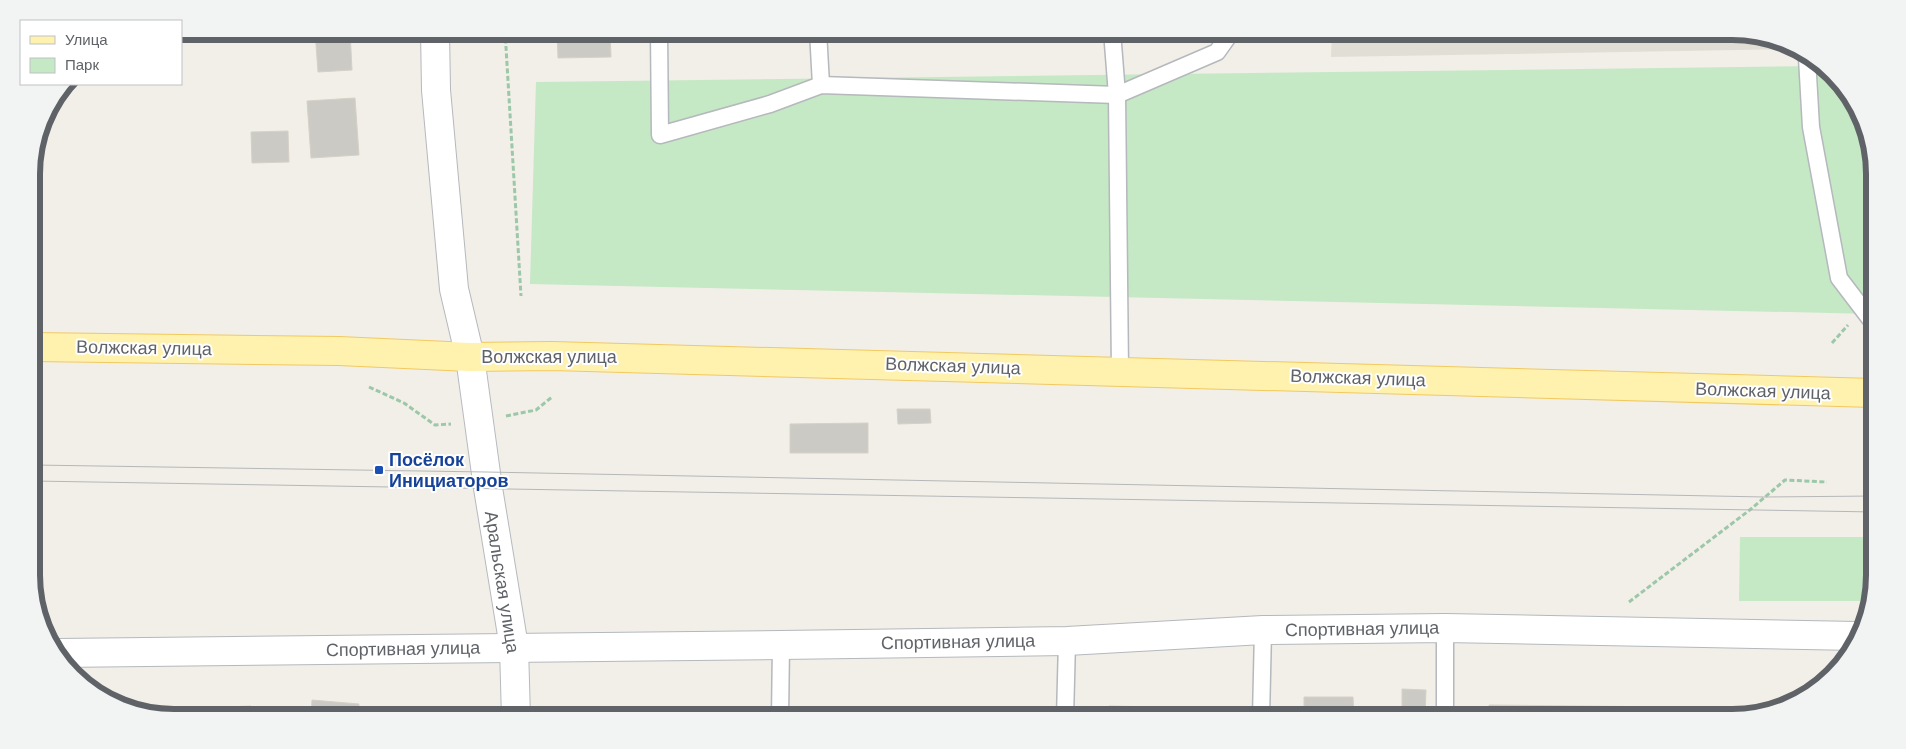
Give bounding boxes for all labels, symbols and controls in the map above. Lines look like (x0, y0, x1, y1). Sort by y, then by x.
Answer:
legend (20, 20, 182, 85)
text: Улица (65, 31, 108, 48)
text: Парк (65, 56, 99, 73)
street label: Волжская улица (76, 337, 213, 359)
street label: Волжская улица (481, 347, 618, 367)
street label: Волжская улица (885, 354, 1022, 378)
street label: Волжская улица (1290, 366, 1427, 390)
street label: Волжская улица (1695, 379, 1832, 403)
place label: Посёлок Инициаторов (389, 450, 509, 491)
marker: Посёлок Инициаторов (373, 464, 385, 476)
street label: Аральская улица (481, 510, 523, 655)
street label: Спортивная улица (1285, 618, 1440, 640)
street label: Спортивная улица (881, 631, 1036, 653)
street label: Спортивная улица (326, 638, 481, 660)

